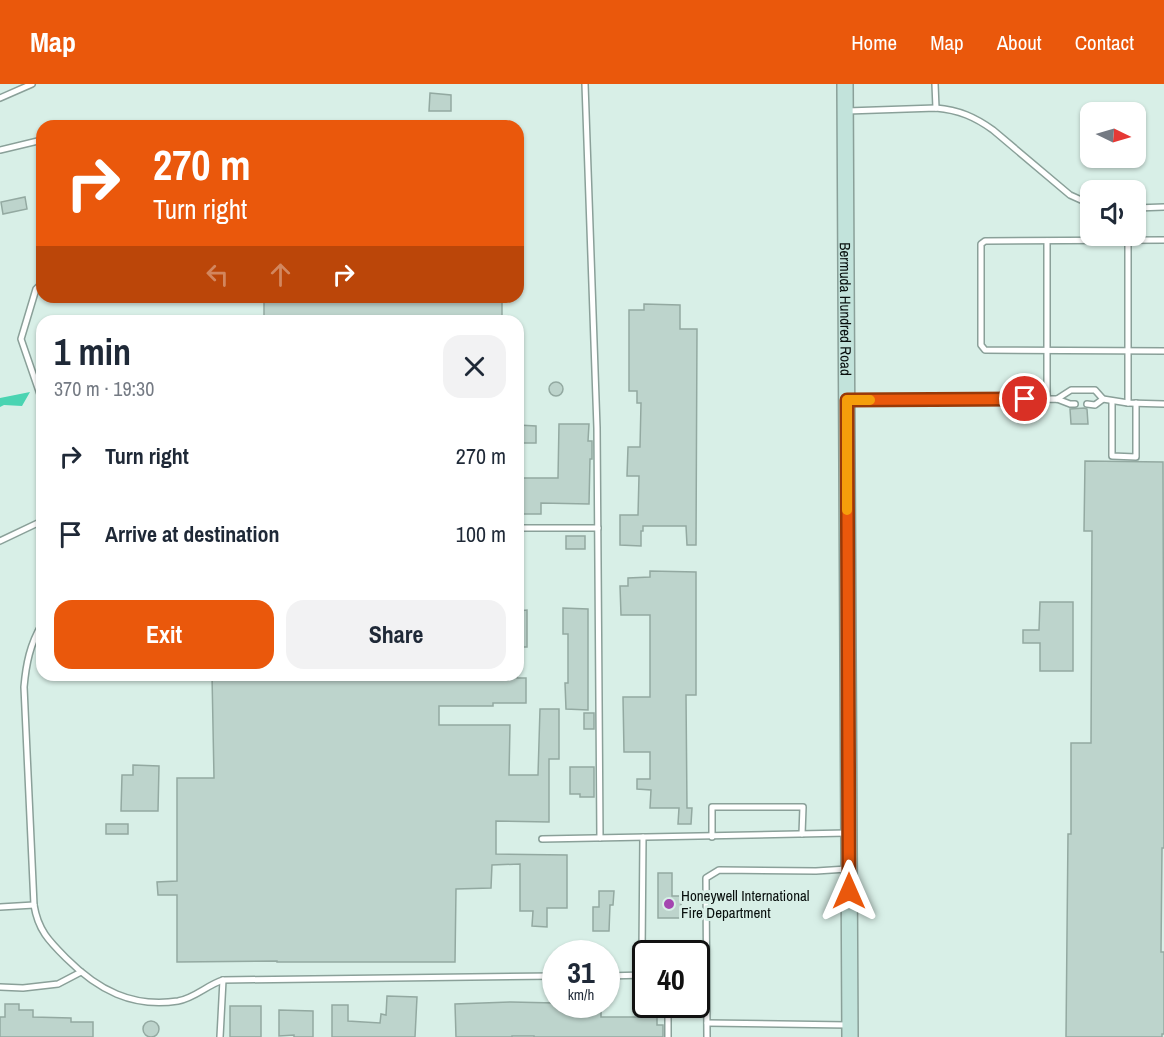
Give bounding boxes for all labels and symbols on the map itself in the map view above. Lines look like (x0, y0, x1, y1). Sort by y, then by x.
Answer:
north arrow (1080, 102, 1146, 168)
street label: Bermuda Hundred Road (835, 242, 857, 376)
pin (999, 373, 1050, 424)
position arrow (817, 859, 881, 923)
place label: Honeywell International Fire Department (681, 885, 810, 923)
marker: Honeywell International Fire Department (662, 897, 676, 911)
speed limit sign: 40 (632, 940, 710, 1018)

